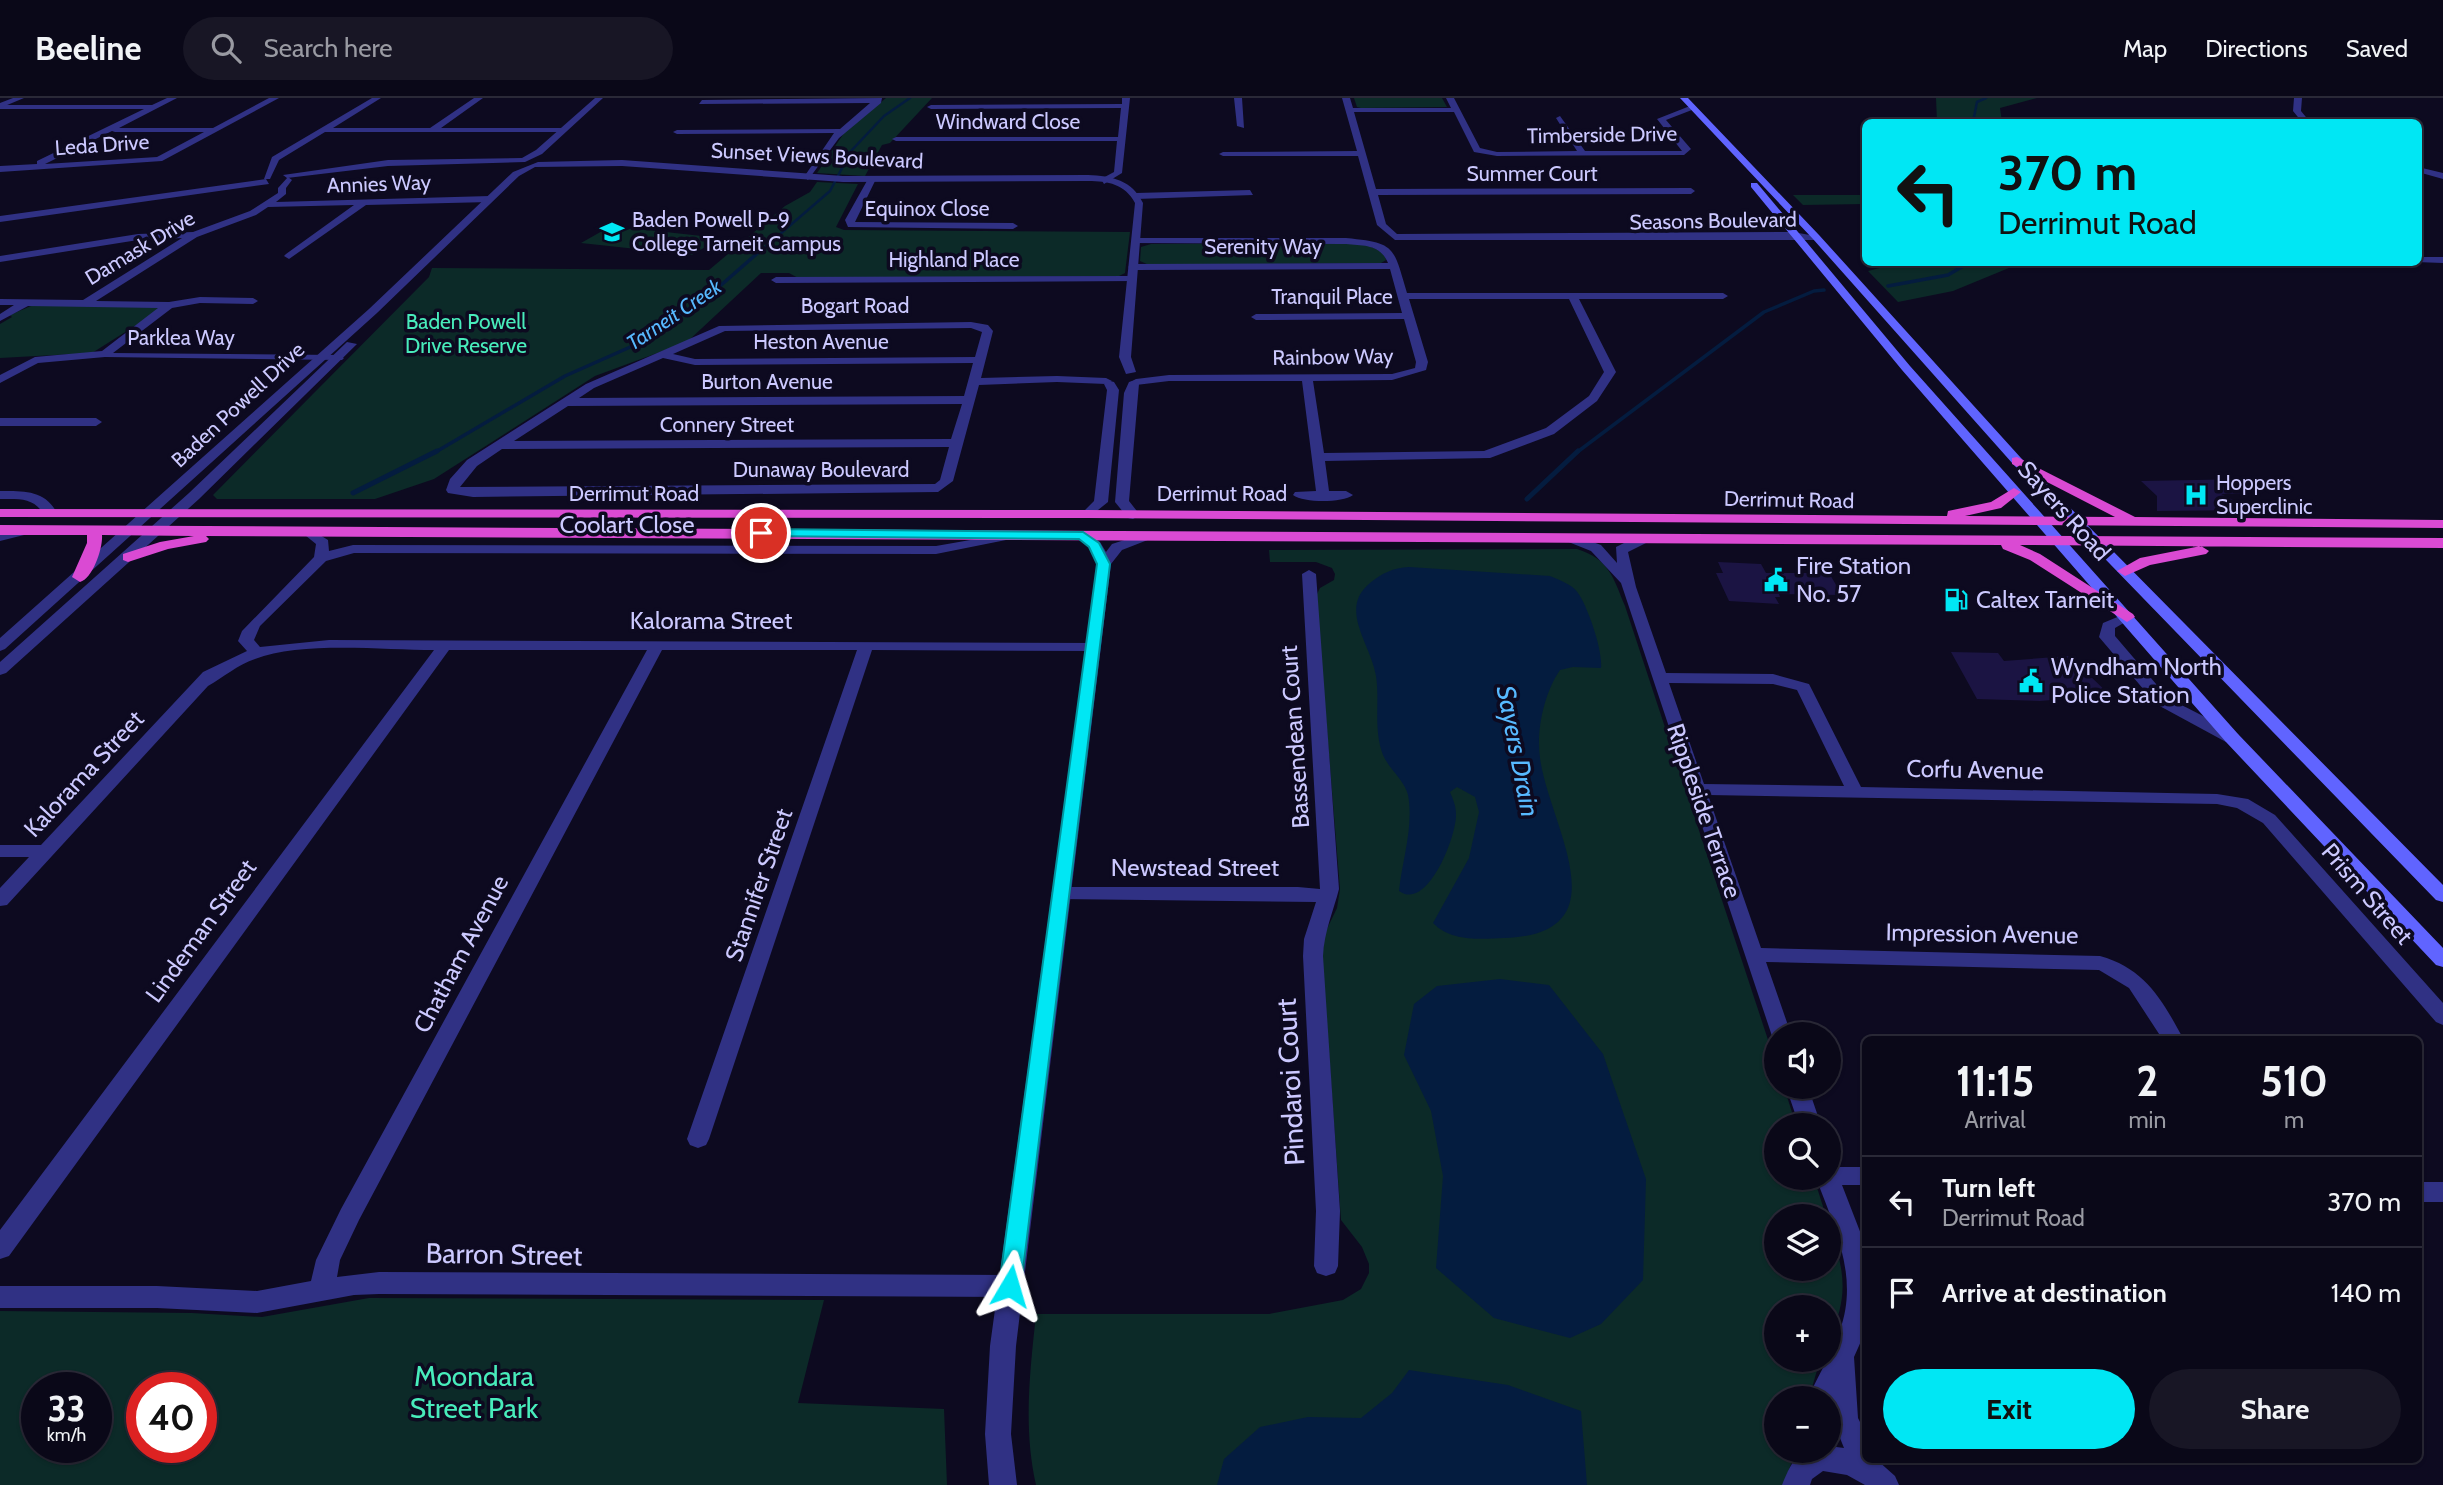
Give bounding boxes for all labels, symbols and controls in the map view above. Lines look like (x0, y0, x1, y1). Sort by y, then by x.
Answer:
search box (183, 17, 673, 80)
text: Beeline (35, 28, 141, 68)
icon: search (207, 29, 245, 67)
text: Search here (263, 32, 393, 64)
text: Map (2123, 34, 2167, 63)
text: Directions (2205, 34, 2308, 63)
text: Saved (2346, 34, 2408, 63)
street label: Windward Close (936, 109, 1080, 134)
street label: Timberside Drive (1527, 121, 1678, 148)
street label: Leda Drive (54, 129, 150, 160)
street label: Sunset Views Boulevard (710, 137, 924, 174)
text: 370 m (1998, 143, 2137, 202)
icon: left (1883, 147, 1974, 238)
street label: Summer Court (1467, 161, 1598, 186)
street label: Annies Way (326, 169, 432, 198)
street label: Equinox Close (865, 196, 990, 221)
text: Derrimut Road (1998, 203, 2197, 242)
street label: Damask Drive (80, 205, 199, 290)
place label: Baden Powell P-9 College Tarneit Campus (632, 207, 841, 256)
street label: Seasons Boulevard (1629, 207, 1797, 234)
school or university icon: Baden Powell P-9 College Tarneit Campus (598, 218, 626, 246)
street label: Serenity Way (1204, 234, 1322, 259)
street label: Highland Place (888, 247, 1020, 272)
water label: Tarneit Creek (622, 273, 727, 355)
street label: Tranquil Place (1271, 284, 1393, 309)
street label: Bogart Road (801, 293, 909, 318)
park label: Baden Powell Drive Reserve (405, 309, 527, 358)
street label: Parklea Way (127, 325, 235, 350)
street label: Heston Avenue (753, 329, 889, 354)
street label: Baden Powell Drive (166, 337, 309, 473)
street label: Rainbow Way (1272, 343, 1394, 370)
street label: Burton Avenue (701, 369, 833, 394)
street label: Connery Street (660, 412, 794, 437)
street label: Sayers Road (2012, 455, 2117, 567)
street label: Dunaway Boulevard (733, 457, 909, 482)
place label: Hoppers Superclinic (2216, 470, 2313, 519)
street label: Derrimut Road (569, 481, 699, 506)
street label: Derrimut Road (1157, 481, 1287, 506)
hospital icon: Hoppers Superclinic (2182, 481, 2210, 509)
street label: Derrimut Road (1724, 486, 1854, 513)
pin (731, 503, 791, 563)
street label: Coolart Close (560, 510, 694, 539)
icon: arrive (742, 514, 780, 552)
place label: Fire Station No. 57 (1796, 551, 1911, 608)
public building icon: Fire Station No. 57 (1762, 566, 1790, 594)
place label: Caltex Tarneit (1976, 585, 2114, 614)
fuel station icon: Caltex Tarneit (1942, 586, 1970, 614)
street label: Kalorama Street (630, 606, 792, 635)
street label: Bassendean Court (1274, 645, 1315, 829)
place label: Wyndham North Police Station (2051, 652, 2222, 709)
public building icon: Wyndham North Police Station (2017, 667, 2045, 695)
water label: Sayers Drain (1490, 683, 1546, 819)
street label: Kalorama Street (18, 704, 150, 843)
street label: Rippleside Terrace (1661, 720, 1748, 902)
street label: Corfu Avenue (1906, 754, 2044, 785)
street label: Stannifer Street (719, 805, 798, 965)
street label: Prism Street (2316, 837, 2419, 950)
street label: Newstead Street (1111, 853, 1279, 882)
street label: Lindeman Street (139, 854, 262, 1008)
street label: Chatham Avenue (407, 870, 514, 1037)
street label: Impression Avenue (1885, 917, 2079, 950)
street label: Pindaroi Court (1269, 997, 1311, 1167)
map controls (1764, 1022, 1841, 1463)
button: sound (1764, 1022, 1841, 1099)
text: 11:15 (1956, 1055, 2034, 1107)
text: 2 (2136, 1055, 2158, 1107)
text: 510 (2260, 1055, 2328, 1107)
text: Arrival (1965, 1106, 2026, 1134)
text: min (2128, 1106, 2166, 1134)
text: m (2284, 1106, 2304, 1134)
button: search (1764, 1113, 1841, 1190)
text: Turn left (1942, 1172, 2035, 1204)
icon: left (1883, 1183, 1921, 1221)
text: 370 m (2327, 1186, 2401, 1218)
button: layers (1764, 1204, 1841, 1281)
text: Derrimut Road (1942, 1204, 2085, 1232)
street label: Barron Street (425, 1236, 583, 1272)
position arrow (973, 1249, 1047, 1323)
icon: arrive (1883, 1274, 1921, 1312)
text: Arrive at destination (1942, 1277, 2167, 1309)
text: 140 m (2331, 1277, 2401, 1309)
button: + (1764, 1295, 1841, 1372)
park label: Moondara Street Park (410, 1359, 539, 1425)
button: Exit (1883, 1369, 2135, 1449)
button: Share (2149, 1369, 2401, 1449)
speed limit sign: 40 (126, 1372, 217, 1463)
button: − (1764, 1386, 1841, 1463)
text: 33 (48, 1387, 85, 1430)
text: km/h (47, 1424, 86, 1446)

